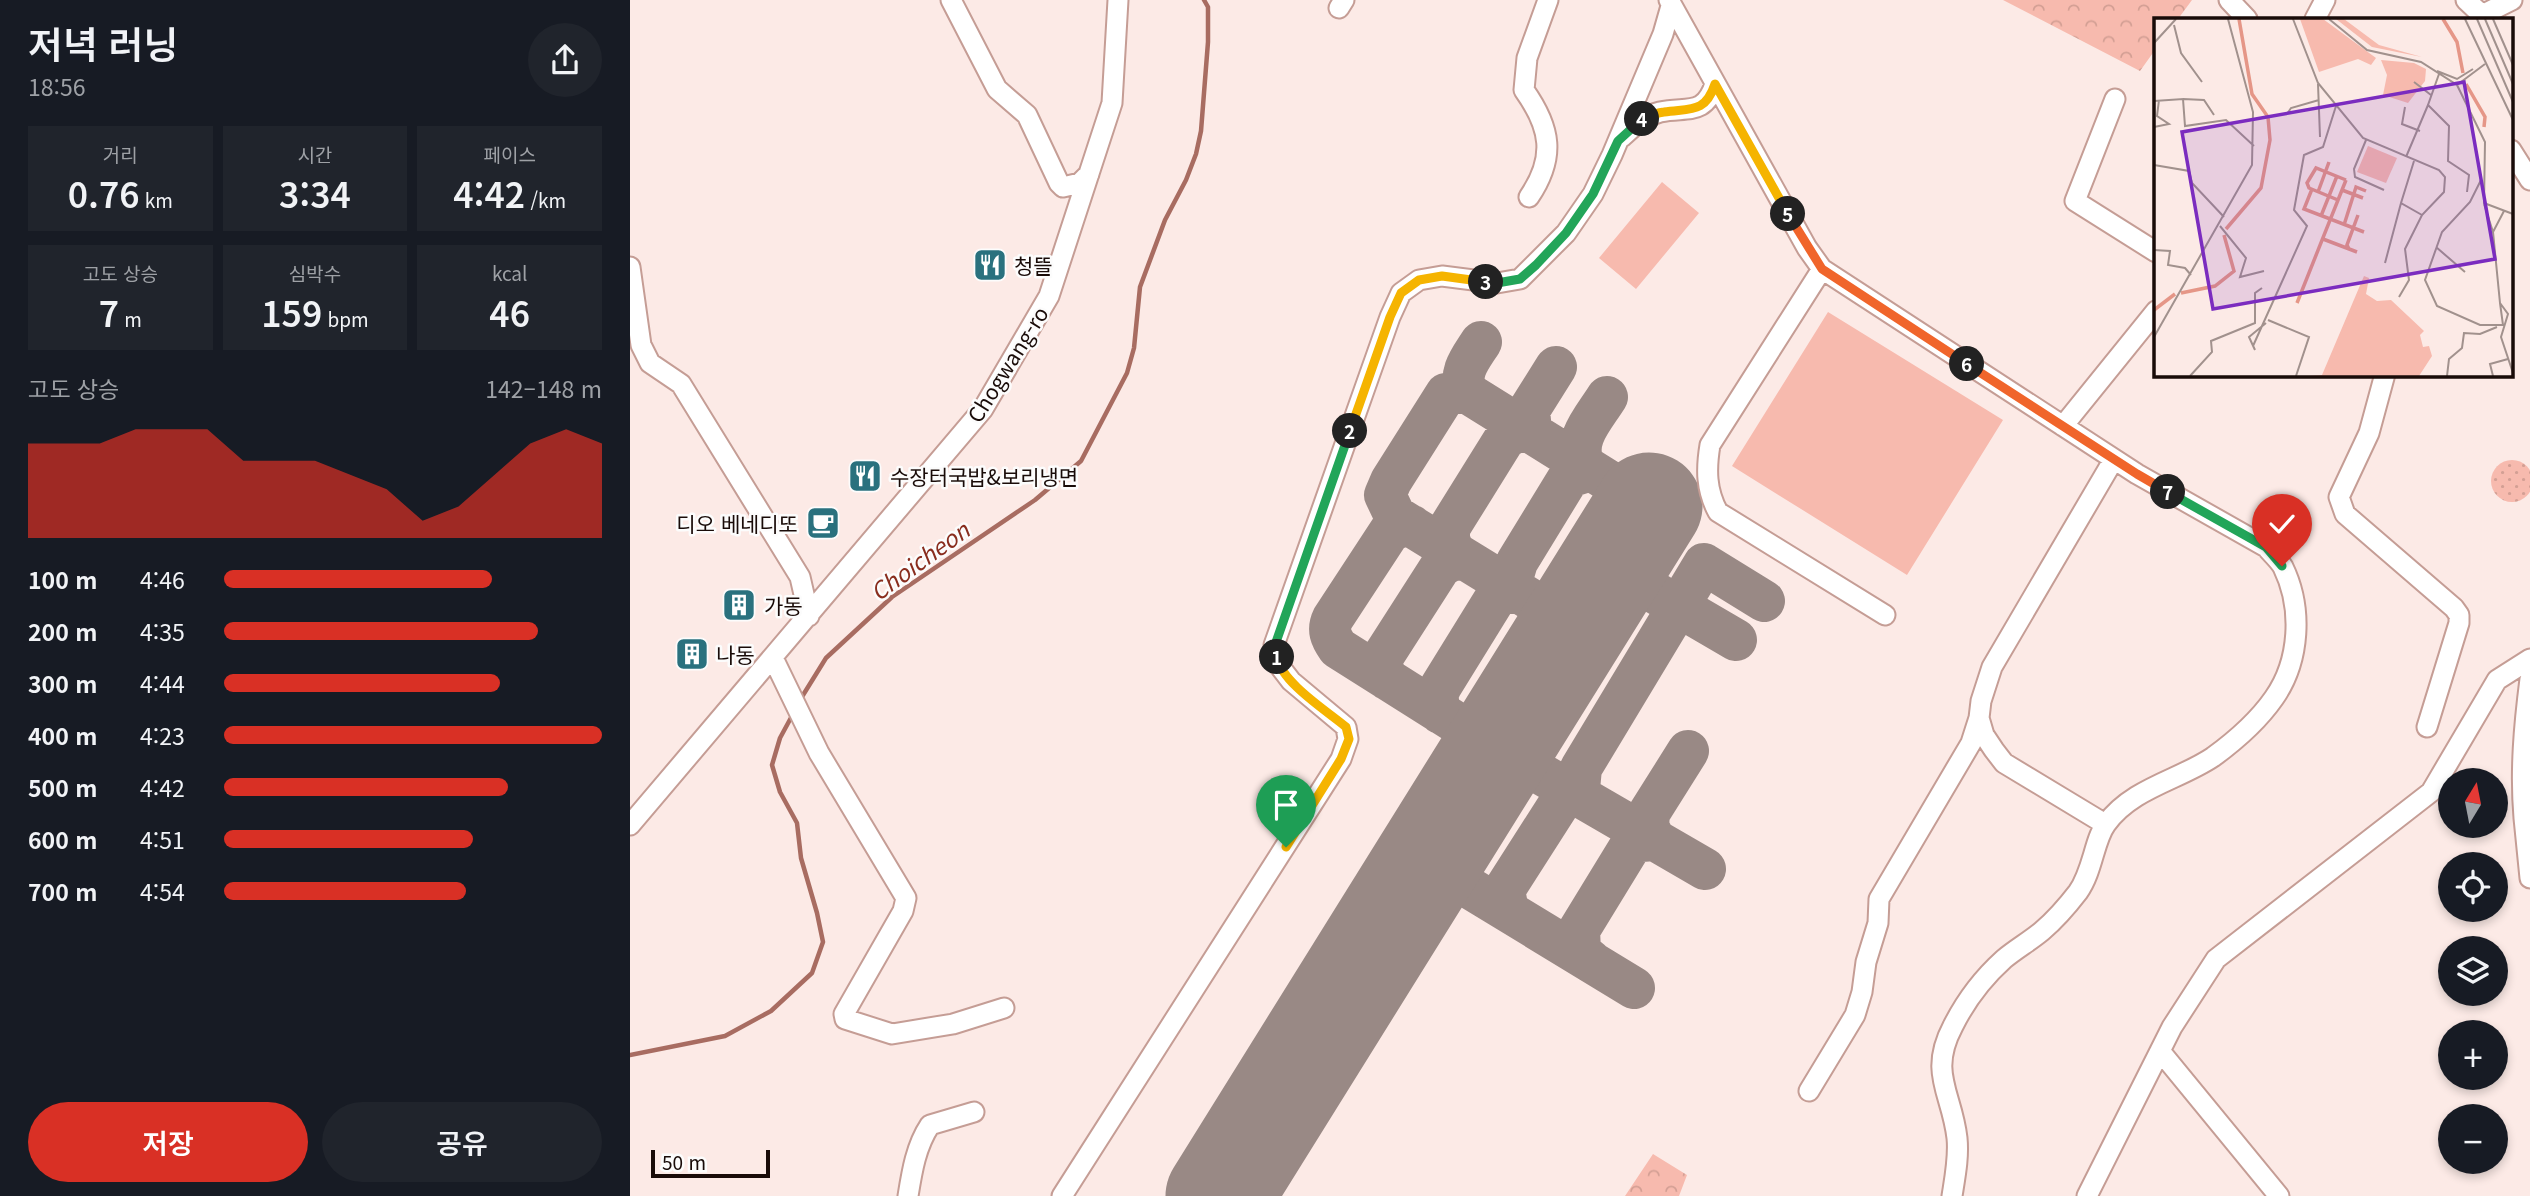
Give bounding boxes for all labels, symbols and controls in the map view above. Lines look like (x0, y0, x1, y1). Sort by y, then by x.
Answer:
text: 저녁 러닝 (28, 15, 178, 70)
inset map (2154, 18, 2512, 376)
button: share (528, 23, 602, 97)
text: 18:56 (28, 69, 85, 103)
pin: 4 (1625, 102, 1660, 136)
text: 4 (1636, 105, 1647, 132)
text: 거리 (103, 140, 138, 167)
text: 시간 (298, 140, 332, 167)
text: 페이스 (483, 140, 536, 167)
text: 0.76 (68, 167, 140, 218)
text: 3:34 (279, 167, 351, 218)
text: 4:42 (453, 167, 525, 218)
text: km (140, 186, 173, 213)
text: /km (525, 186, 566, 213)
pin: 5 (1770, 196, 1806, 232)
text: 5 (1782, 200, 1793, 227)
restaurant icon: 청뜰 (971, 246, 1009, 284)
place label: 청뜰 (1014, 250, 1053, 280)
text: 고도 상승 (83, 259, 158, 286)
text: 심박수 (289, 259, 341, 286)
text: kcal (492, 259, 527, 286)
pin: 3 (1468, 264, 1504, 300)
text: 3 (1480, 268, 1491, 295)
text: 7 (99, 286, 119, 337)
text: 159 (261, 286, 322, 337)
text: 46 (489, 286, 530, 337)
street label: Chogwang-ro (959, 300, 1055, 428)
text: m (119, 305, 142, 332)
text: bpm (322, 305, 369, 332)
pin: 6 (1950, 346, 1984, 382)
text: 6 (1961, 350, 1972, 377)
text: 고도 상승 (28, 371, 119, 405)
text: 142–148 m (485, 371, 602, 405)
pin: 2 (1332, 414, 1368, 448)
text: 2 (1344, 417, 1355, 444)
restaurant icon: 수장터국밥&보리냉면 (846, 457, 884, 495)
place label: 수장터국밥&보리냉면 (890, 461, 1078, 491)
pin: 7 (2150, 475, 2186, 510)
text: 7 (2162, 478, 2173, 505)
pin (2252, 494, 2312, 566)
cafe icon: 디오 베네디또 (804, 504, 842, 542)
icon: check (2263, 505, 2301, 543)
place label: 디오 베네디또 (676, 508, 798, 538)
water label: Choicheon (862, 512, 976, 608)
text: 100 m (28, 562, 97, 596)
text: 4:46 (140, 562, 185, 596)
building icon: 가동 (720, 586, 758, 624)
place label: 가동 (764, 590, 803, 620)
text: 200 m (28, 614, 97, 648)
text: 4:35 (140, 614, 185, 648)
building icon: 나동 (673, 635, 711, 673)
place label: 나동 (716, 639, 755, 669)
pin: 1 (1260, 640, 1294, 674)
text: 1 (1271, 643, 1282, 670)
text: 300 m (28, 666, 97, 700)
text: 4:44 (140, 666, 185, 700)
text: 400 m (28, 718, 97, 752)
text: 4:23 (140, 718, 185, 752)
north arrow (2438, 768, 2508, 838)
map controls (2438, 768, 2508, 1174)
text: 500 m (28, 770, 97, 804)
text: 4:42 (140, 770, 185, 804)
pin (1256, 775, 1316, 847)
icon: arrive (1267, 786, 1305, 824)
text: 600 m (28, 822, 97, 856)
text: 4:51 (140, 822, 185, 856)
button: locate (2438, 852, 2508, 922)
text: 700 m (28, 874, 97, 908)
text: 4:54 (140, 874, 185, 908)
button: layers (2438, 936, 2508, 1006)
button: + (2438, 1020, 2508, 1090)
button: 저장 (28, 1102, 308, 1182)
button: 공유 (322, 1102, 602, 1182)
button: − (2438, 1104, 2508, 1174)
scale bar (651, 1147, 770, 1179)
text: 50 m (662, 1148, 706, 1175)

